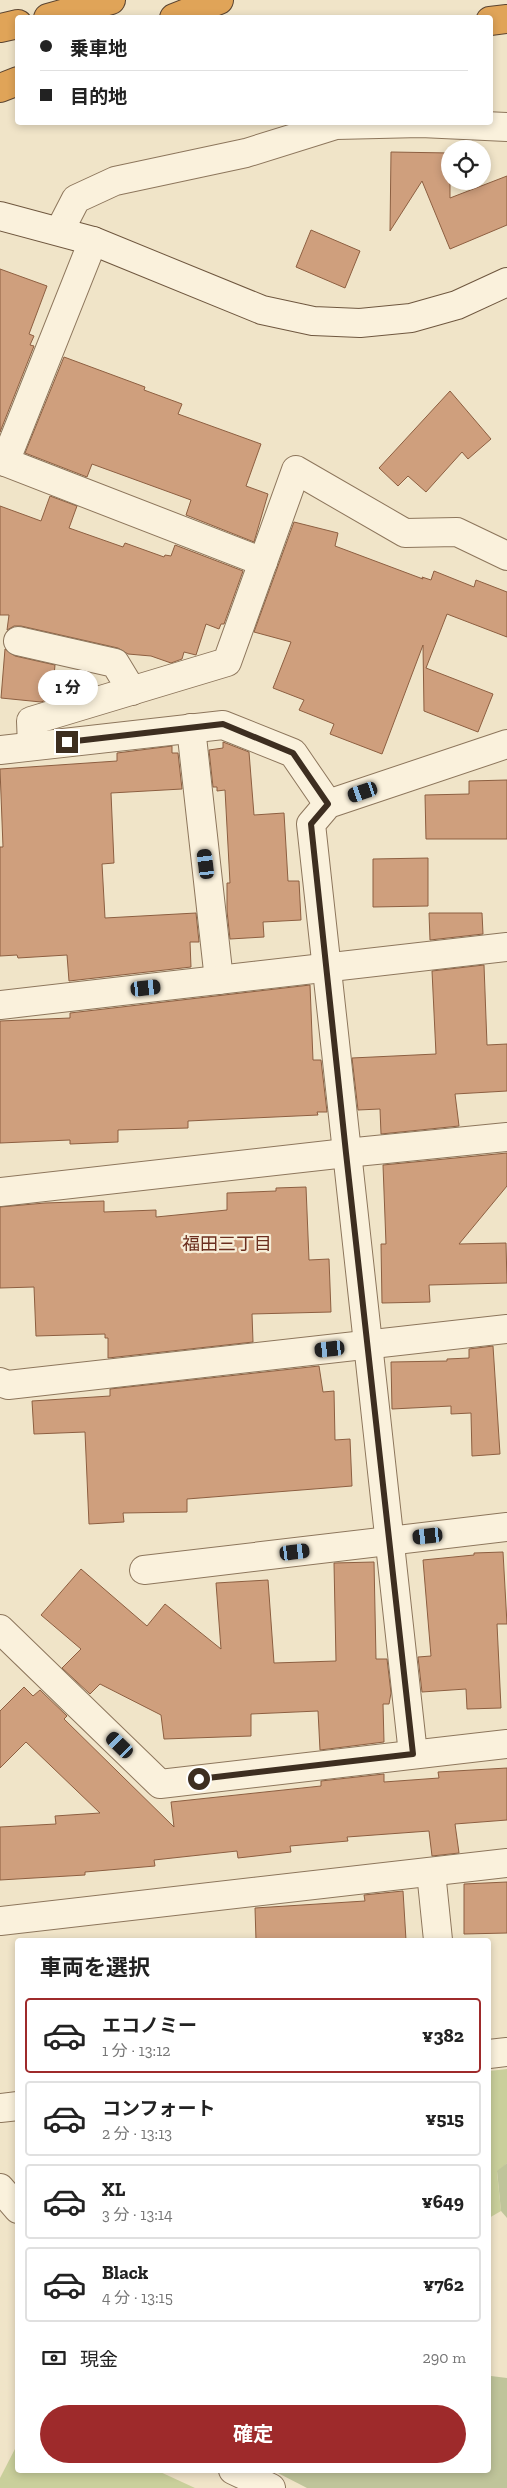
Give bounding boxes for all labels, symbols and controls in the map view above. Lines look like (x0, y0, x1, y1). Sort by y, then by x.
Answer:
text: 乗車地 (70, 37, 127, 60)
text: 目的地 (70, 85, 127, 108)
map controls (441, 140, 491, 190)
button: locate (441, 140, 491, 190)
callout: 1 分 (37, 670, 97, 704)
text: 1 分 (55, 678, 81, 697)
route end (56, 731, 78, 753)
car (346, 780, 379, 804)
car (196, 848, 215, 880)
car (130, 979, 161, 997)
district label: 福田三丁目 (182, 1233, 272, 1255)
car (314, 1340, 345, 1358)
car (412, 1527, 443, 1545)
car (279, 1543, 310, 1561)
car (103, 1729, 136, 1761)
route start (188, 1768, 210, 1790)
text: 車両を選択 (40, 1954, 150, 1981)
icon: car (42, 2013, 87, 2058)
text: エコノミー (102, 2014, 197, 2037)
text: ¥382 (422, 2024, 464, 2047)
text: 1 分 · 13:12 (102, 2041, 171, 2060)
icon: car (42, 2096, 87, 2141)
text: コンフォート (102, 2097, 215, 2120)
text: ¥515 (425, 2107, 464, 2130)
text: 2 分 · 13:13 (102, 2124, 172, 2143)
text: XL (102, 2178, 125, 2201)
icon: car (42, 2179, 87, 2224)
text: ¥649 (422, 2190, 464, 2213)
text: 3 分 · 13:14 (102, 2205, 173, 2224)
text: Black (102, 2261, 148, 2284)
icon: car (42, 2262, 87, 2307)
text: ¥762 (423, 2273, 464, 2296)
text: 4 分 · 13:15 (102, 2288, 173, 2307)
icon: cash (40, 2344, 68, 2372)
text: 現金 (80, 2348, 118, 2371)
text: 290 m (423, 2348, 466, 2367)
button: 確定 (40, 2405, 466, 2463)

